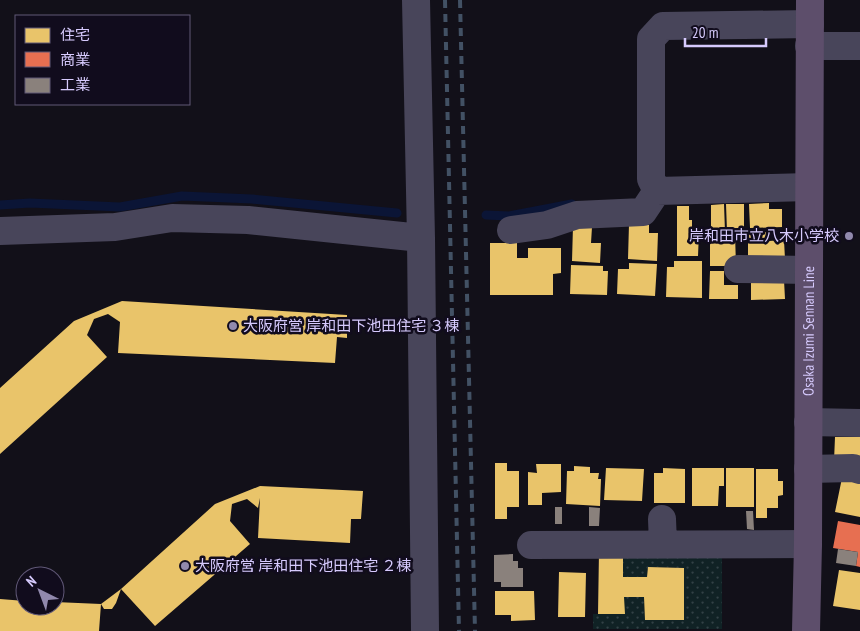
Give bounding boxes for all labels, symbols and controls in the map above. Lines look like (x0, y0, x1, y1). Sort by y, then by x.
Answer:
legend (15, 15, 190, 105)
scale bar (685, 15, 766, 47)
text: 20 m (692, 23, 718, 42)
text: 住宅 (60, 25, 90, 44)
text: 商業 (60, 50, 90, 69)
text: 工業 (60, 75, 90, 94)
place label: 岸和田市立八木小学校 (689, 226, 839, 245)
marker: 岸和田市立八木小学校 (843, 230, 855, 242)
street label: Osaka Izumi Sennan Line (799, 266, 818, 396)
place label: 大阪府営 岸和田下池田住宅 ３棟 (243, 316, 459, 335)
marker: 大阪府営 岸和田下池田住宅 ３棟 (227, 320, 239, 332)
place label: 大阪府営 岸和田下池田住宅 ２棟 (195, 556, 411, 575)
marker: 大阪府営 岸和田下池田住宅 ２棟 (179, 560, 191, 572)
north arrow (15, 566, 65, 616)
text: N (22, 572, 40, 591)

